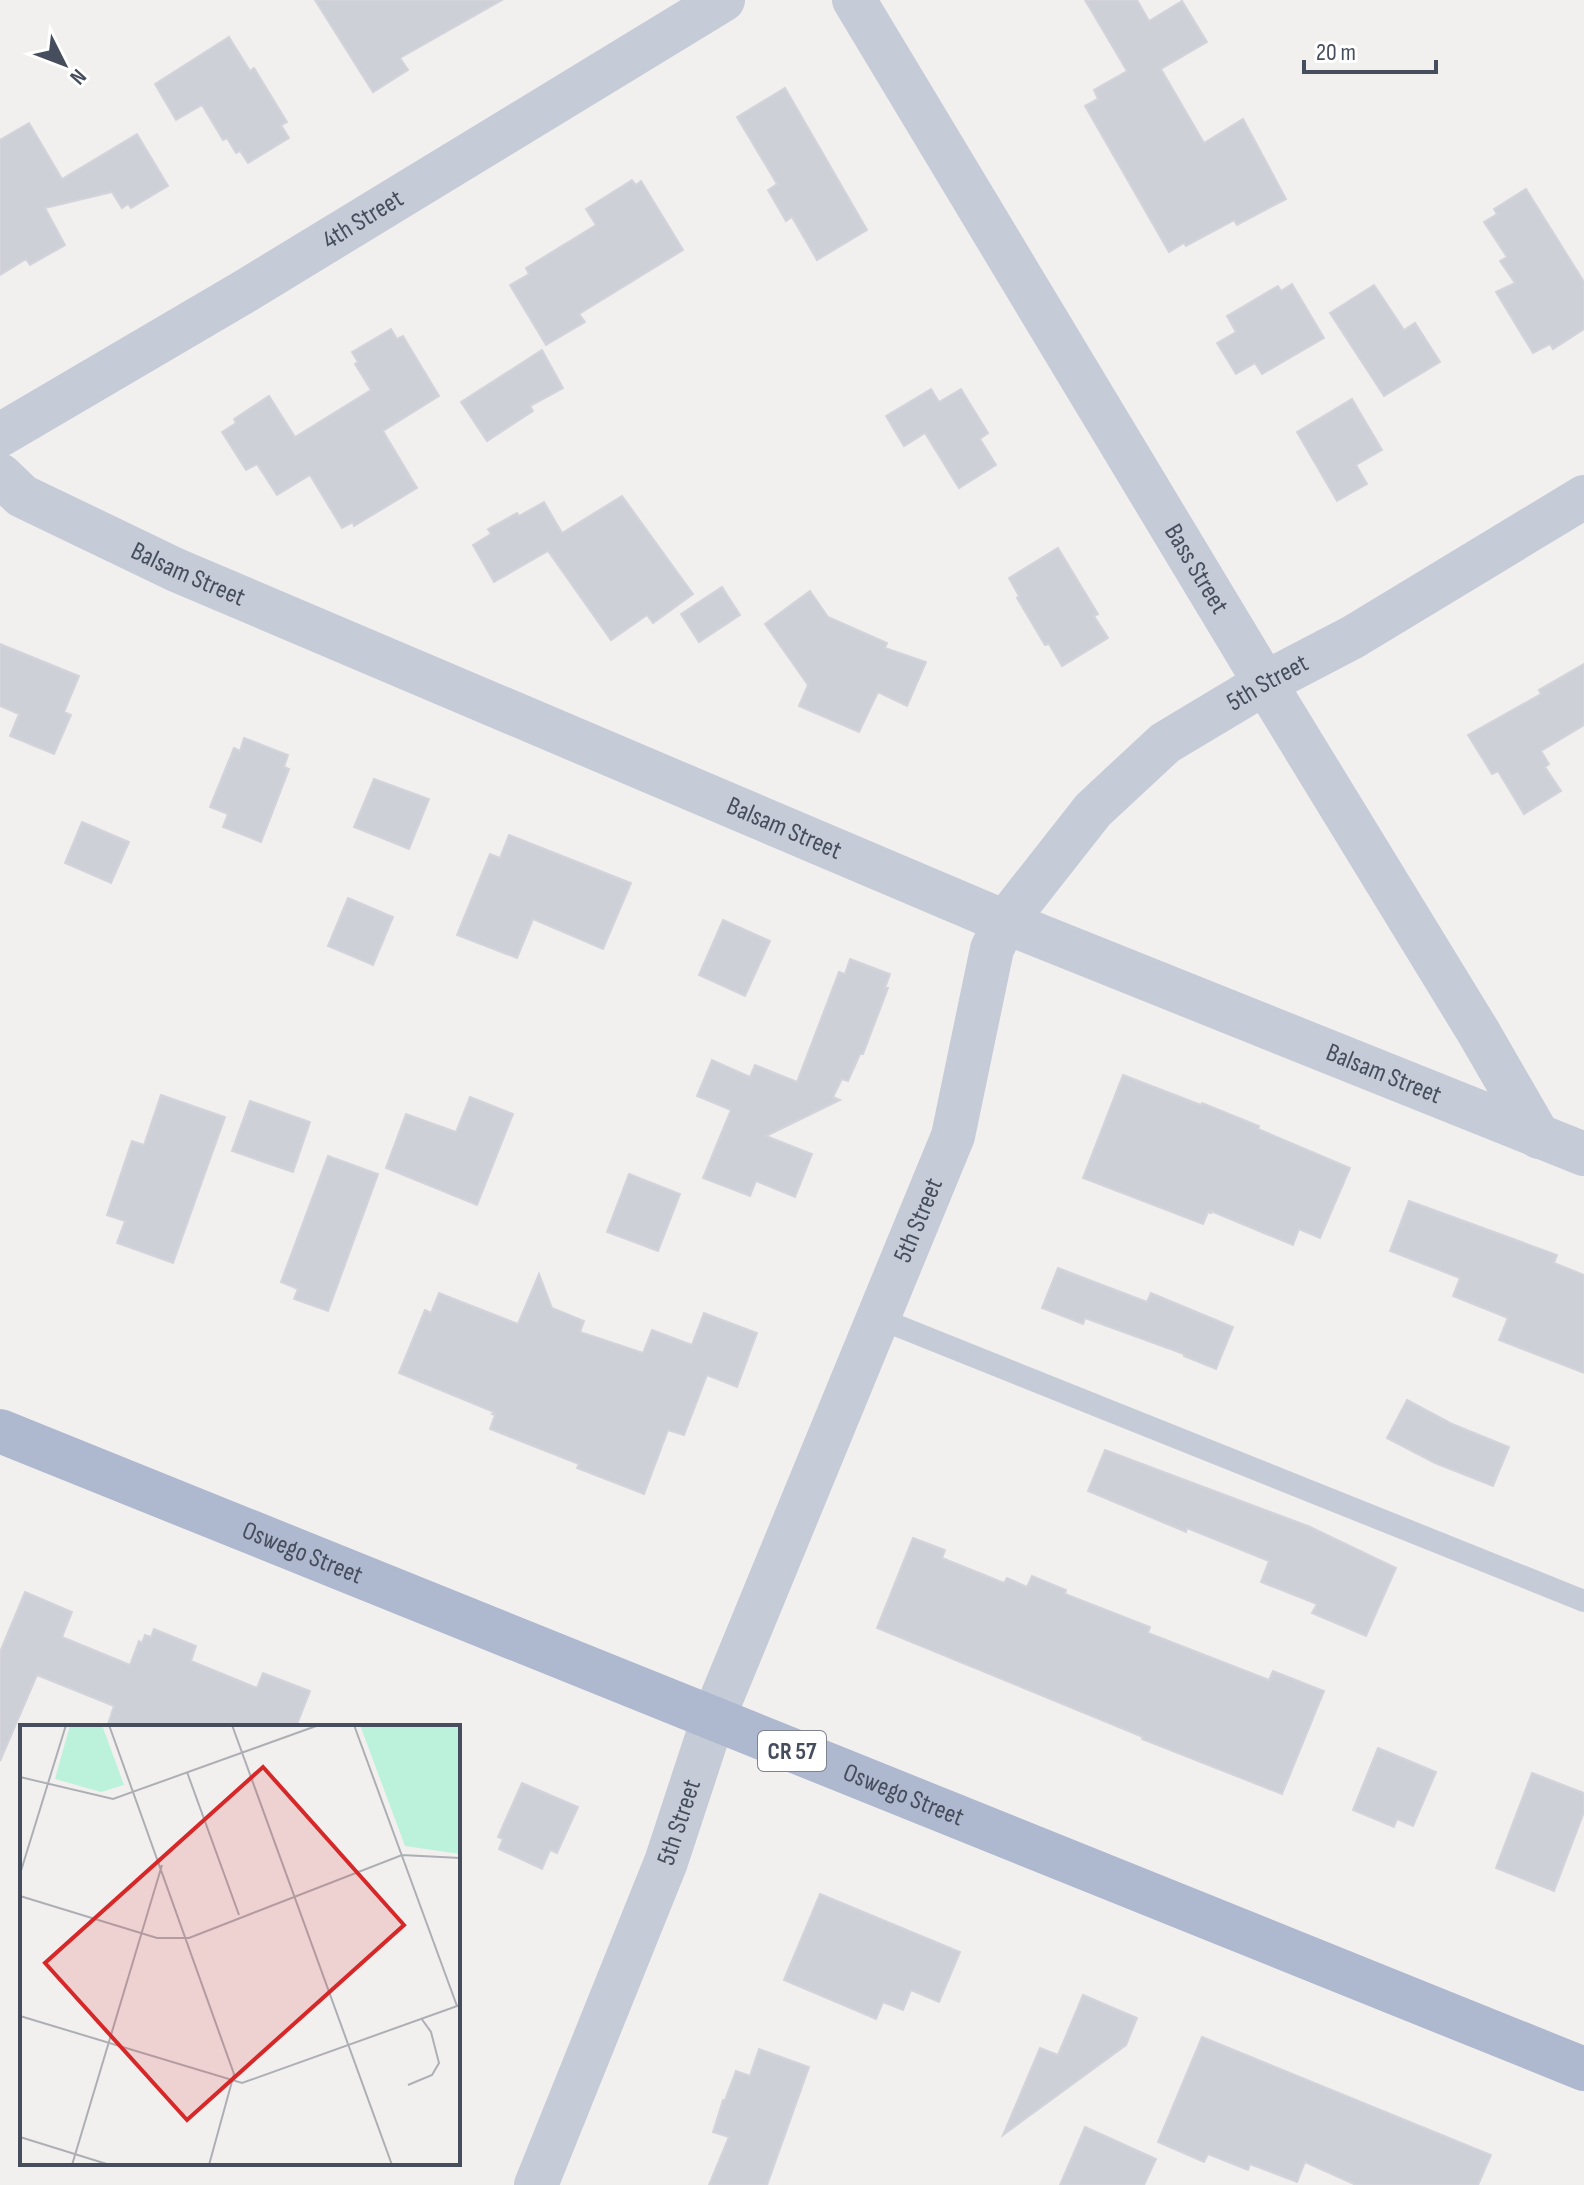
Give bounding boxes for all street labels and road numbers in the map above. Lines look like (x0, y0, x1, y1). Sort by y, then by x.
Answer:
street label: 4th Street (317, 183, 409, 256)
street label: Bass Street (1158, 518, 1235, 619)
street label: Balsam Street (126, 535, 250, 613)
street label: 5th Street (1221, 648, 1314, 718)
street label: Balsam Street (722, 790, 846, 866)
street label: Balsam Street (1322, 1037, 1446, 1111)
street label: 5th Street (887, 1173, 950, 1267)
street label: Oswego Street (238, 1515, 367, 1591)
road number: CR 57 (758, 1731, 826, 1771)
street label: Oswego Street (839, 1757, 968, 1833)
street label: 5th Street (651, 1775, 708, 1869)

